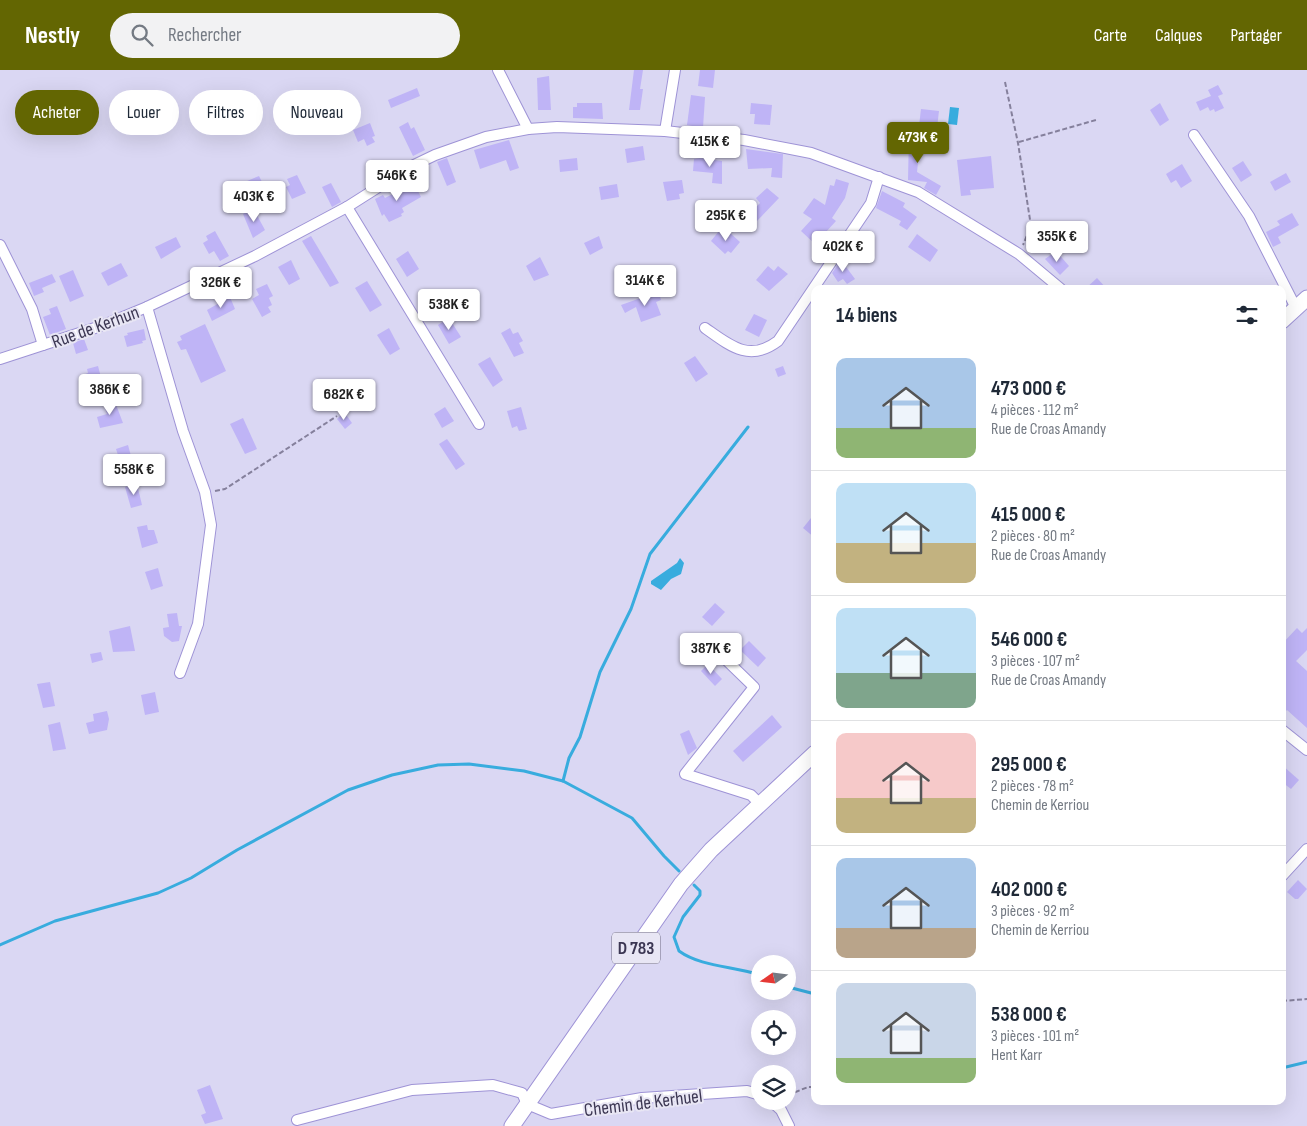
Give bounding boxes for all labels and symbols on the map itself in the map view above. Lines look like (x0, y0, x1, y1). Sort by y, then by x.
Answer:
pin: 473K € (877, 122, 959, 164)
pin: 415K € (669, 126, 751, 168)
pin: 546K € (356, 160, 438, 202)
pin: 403K € (213, 180, 295, 223)
pin: 295K € (685, 200, 767, 242)
pin: 355K € (1016, 220, 1098, 263)
pin: 402K € (802, 230, 884, 273)
pin: 314K € (604, 264, 686, 307)
pin: 326K € (180, 266, 262, 309)
pin: 538K € (408, 288, 490, 331)
street label: Rue de Kerhun (49, 301, 142, 354)
pin: 386K € (69, 374, 151, 416)
pin: 682K € (303, 378, 385, 421)
pin: 558K € (93, 454, 175, 496)
pin: 387K € (670, 632, 752, 675)
road number: D 783 (612, 932, 660, 964)
north arrow (751, 955, 796, 1000)
street label: Chemin de Kerhuel (583, 1085, 704, 1122)

